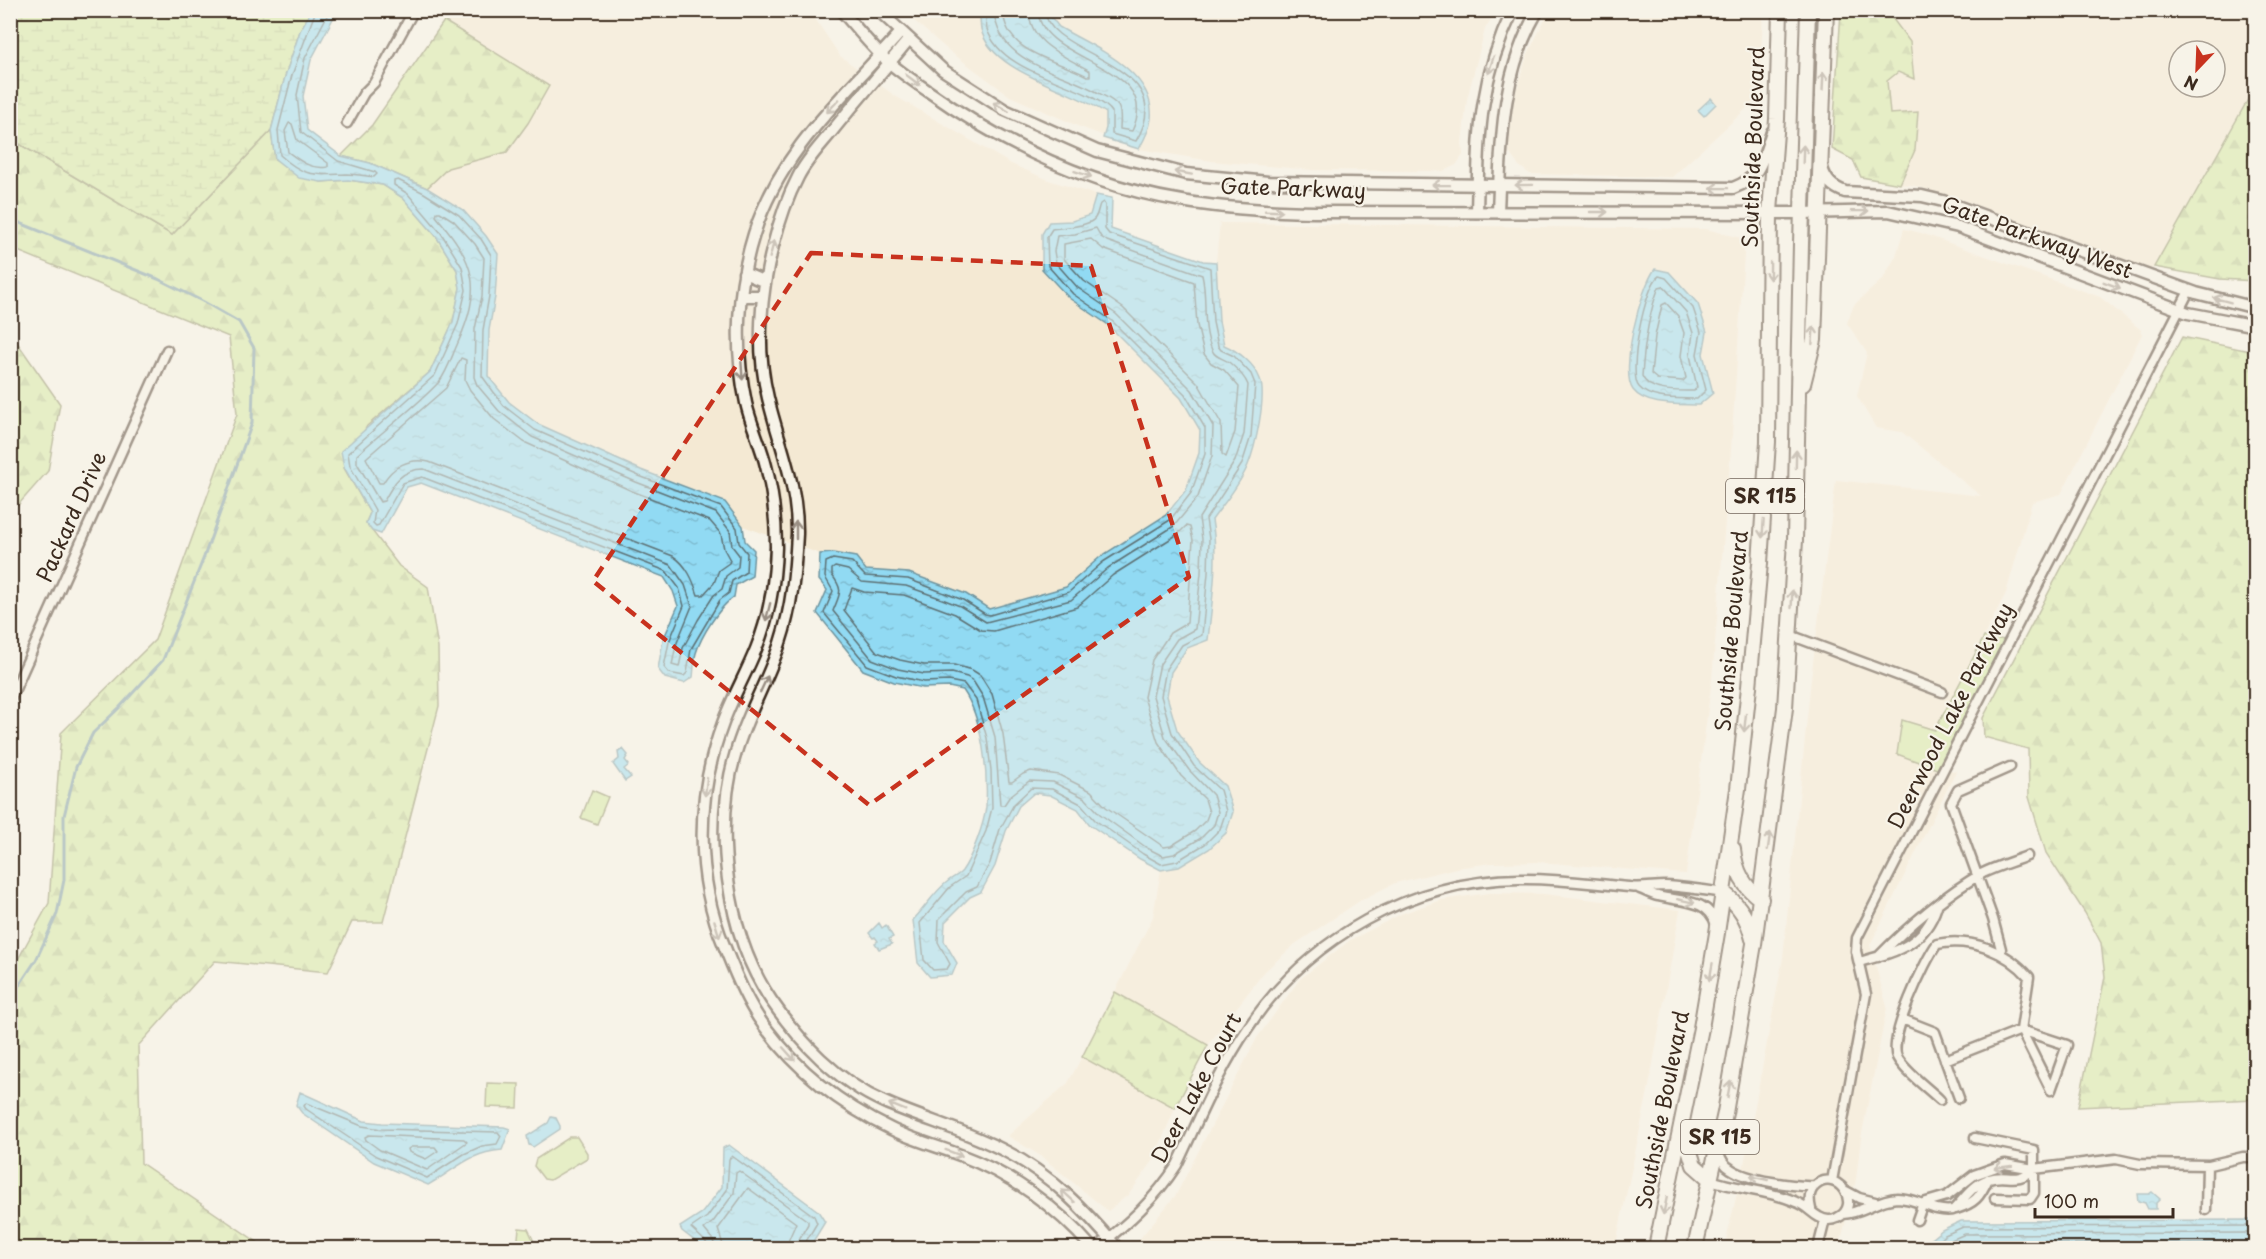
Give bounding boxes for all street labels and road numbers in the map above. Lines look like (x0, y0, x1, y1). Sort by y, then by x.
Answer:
street label: Southside Boulevard (1732, 46, 1772, 248)
street label: Gate Parkway (1220, 168, 1366, 206)
street label: Gate Parkway West (1938, 187, 2138, 285)
street label: Packard Drive (27, 446, 113, 587)
road number: SR 115 (1726, 479, 1804, 513)
street label: Southside Boulevard (1705, 529, 1755, 733)
street label: Deerwood Lake Parkway (1878, 596, 2020, 834)
street label: Deer Lake Court (1142, 1006, 1248, 1168)
street label: Southside Boulevard (1626, 1008, 1696, 1212)
road number: SR 115 (1681, 1120, 1759, 1154)

